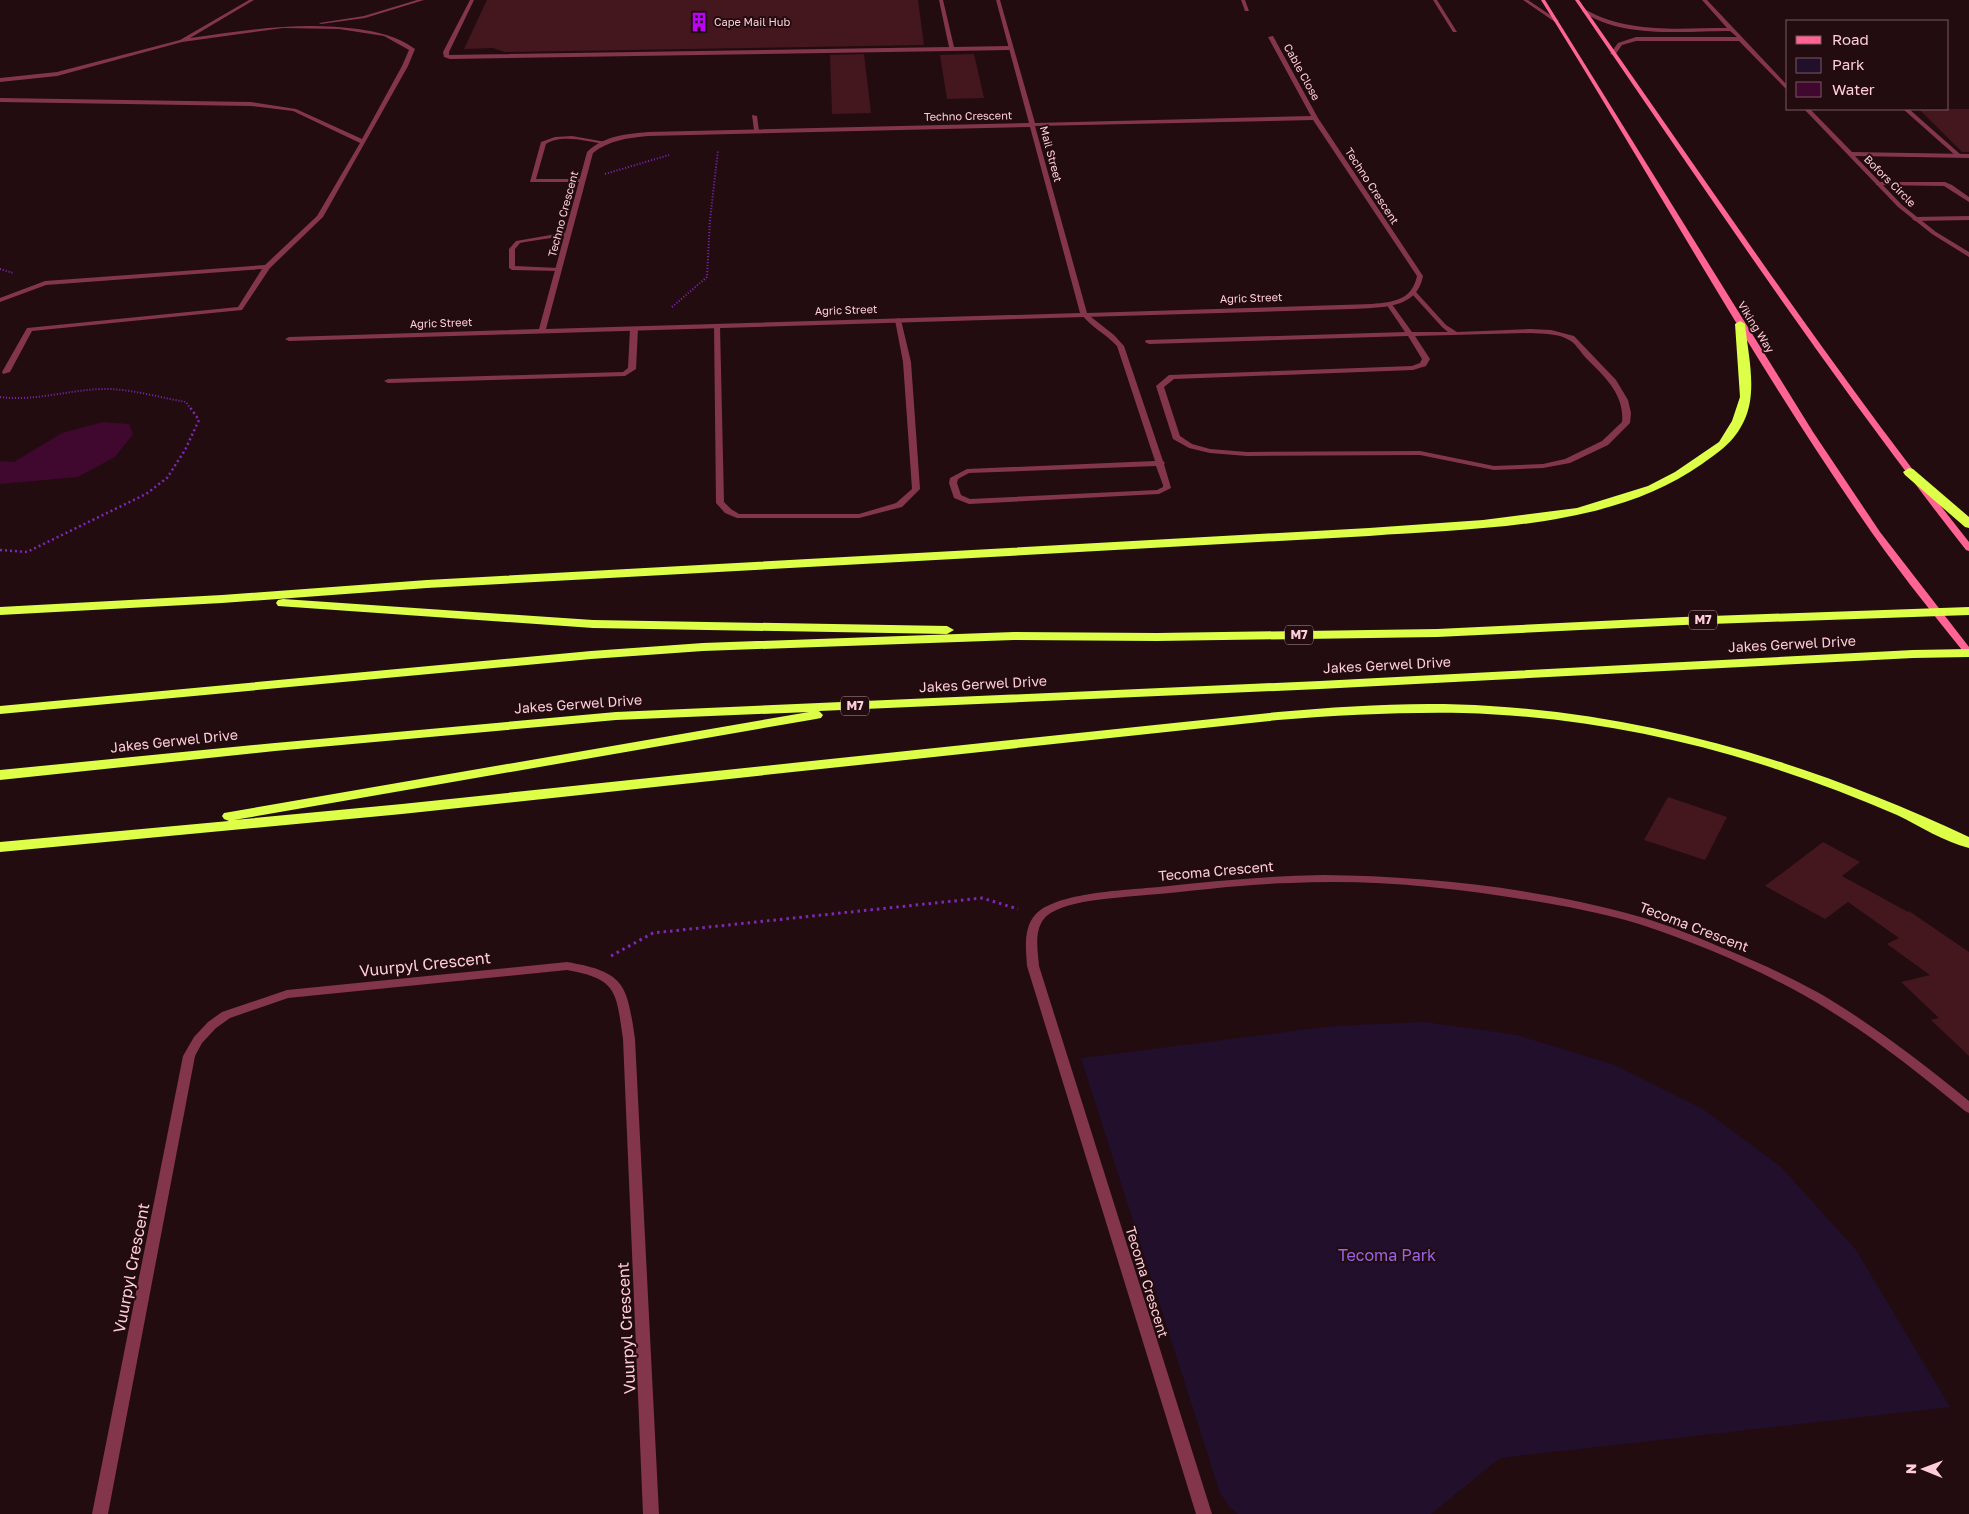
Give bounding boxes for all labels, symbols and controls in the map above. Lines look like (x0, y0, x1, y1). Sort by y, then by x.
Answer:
building icon: Cape Mail Hub (688, 11, 710, 33)
place label: Cape Mail Hub (714, 15, 790, 28)
legend (1786, 20, 1949, 110)
text: Road (1832, 30, 1869, 48)
street label: Cable Close (1282, 41, 1323, 102)
text: Park (1832, 55, 1865, 73)
text: Water (1832, 80, 1875, 98)
street label: Techno Crescent (924, 108, 1012, 123)
street label: Mail Street (1038, 124, 1065, 183)
street label: Techno Crescent (1343, 145, 1402, 226)
street label: Bofors Circle (1862, 152, 1919, 209)
street label: Techno Crescent (545, 169, 580, 258)
street label: Agric Street (1219, 290, 1282, 305)
street label: Viking Way (1736, 299, 1777, 355)
street label: Agric Street (814, 302, 877, 317)
street label: Agric Street (409, 315, 472, 330)
road number: M7 (1689, 610, 1717, 630)
road number: M7 (1285, 626, 1313, 644)
street label: Jakes Gerwel Drive (1728, 632, 1856, 655)
street label: Jakes Gerwel Drive (1323, 653, 1451, 676)
street label: Jakes Gerwel Drive (919, 672, 1047, 695)
street label: Jakes Gerwel Drive (513, 691, 642, 716)
road number: M7 (841, 696, 869, 716)
street label: Jakes Gerwel Drive (109, 725, 239, 756)
street label: Tecoma Crescent (1158, 857, 1274, 884)
street label: Tecoma Crescent (1637, 898, 1751, 955)
street label: Vuurpyl Crescent (358, 947, 492, 981)
street label: Vuurpyl Crescent (109, 1201, 153, 1335)
street label: Tecoma Crescent (1122, 1224, 1173, 1340)
park label: Tecoma Park (1338, 1245, 1436, 1265)
street label: Vuurpyl Crescent (613, 1262, 639, 1394)
north arrow (1899, 1444, 1949, 1494)
text: N (1902, 1463, 1919, 1474)

